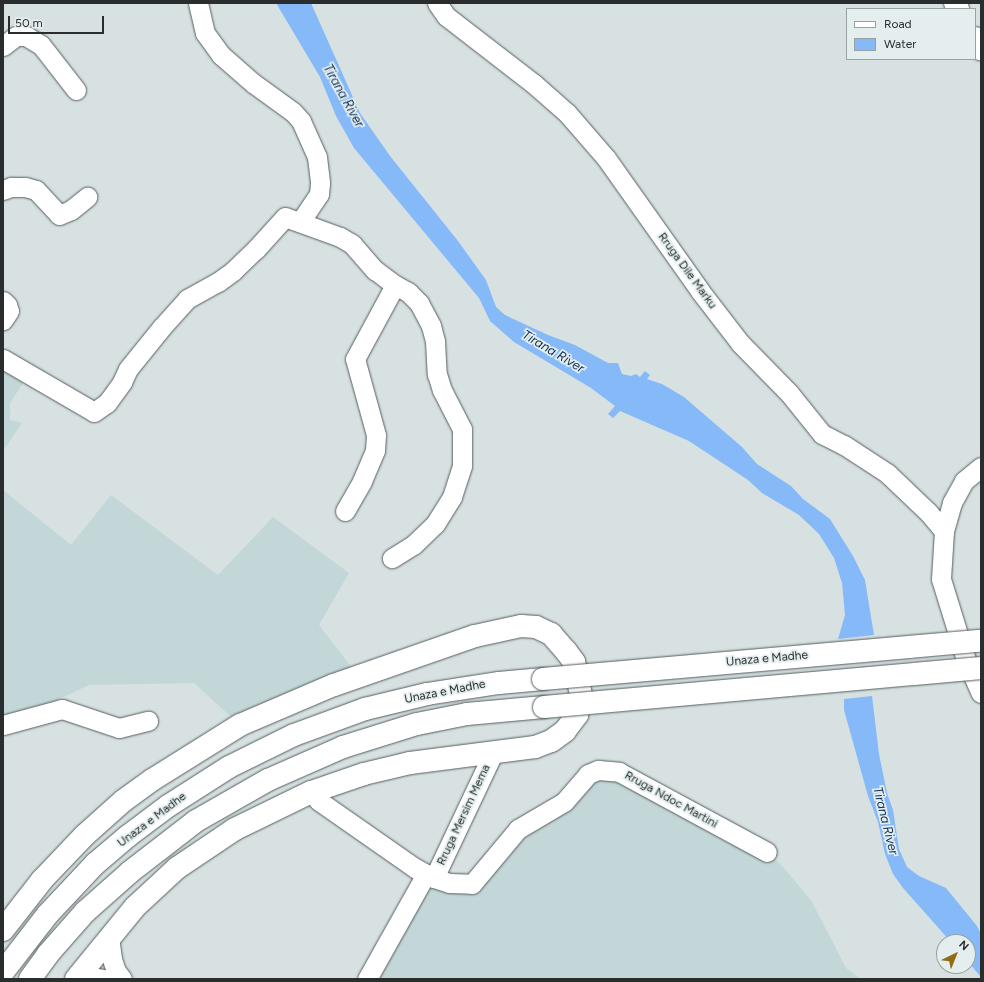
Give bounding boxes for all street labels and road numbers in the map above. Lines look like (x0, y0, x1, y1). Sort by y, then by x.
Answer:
street label: Rruga Dile Marku (655, 230, 719, 312)
street label: Unaza e Madhe (725, 648, 809, 670)
street label: Unaza e Madhe (403, 677, 487, 707)
street label: Rruga Mersim Mema (434, 762, 494, 868)
street label: Rruga Ndoc Martini (622, 768, 720, 832)
street label: Unaza e Madhe (115, 789, 189, 851)

